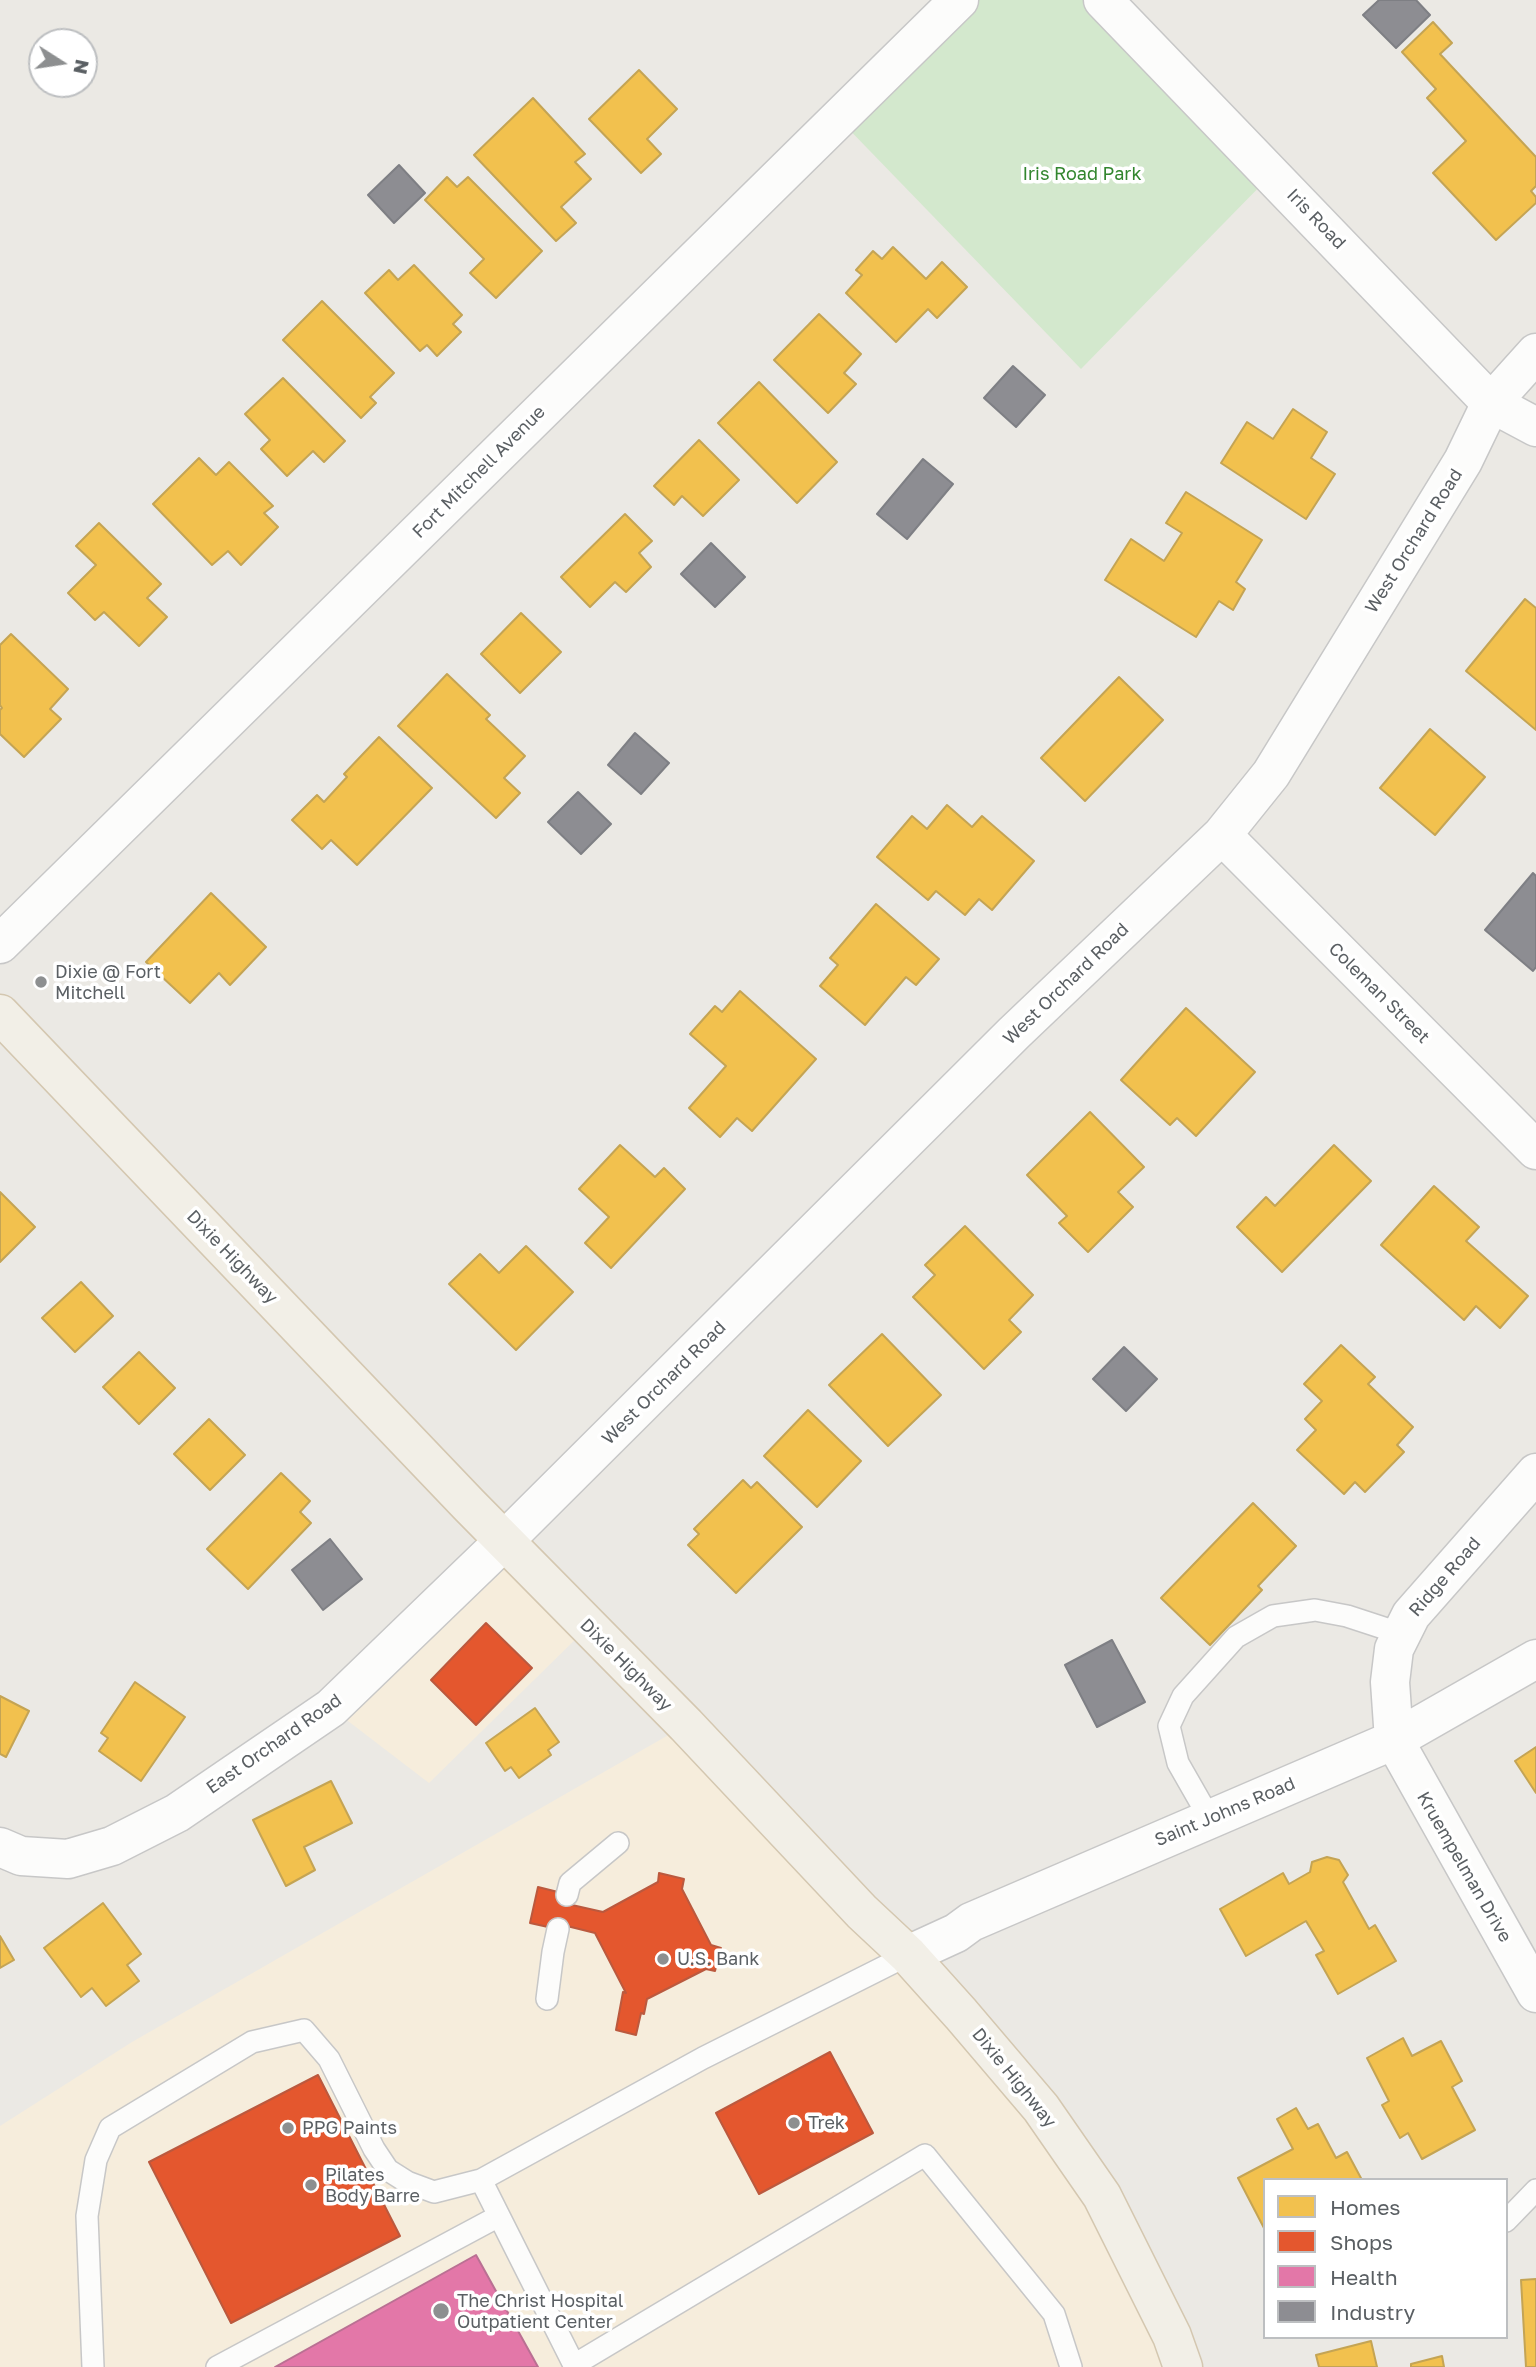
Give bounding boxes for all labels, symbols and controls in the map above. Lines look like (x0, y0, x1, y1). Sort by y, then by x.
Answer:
north arrow (28, 28, 98, 98)
text: N (69, 58, 95, 77)
park label: Iris Road Park (1022, 163, 1142, 185)
street label: Iris Road (1282, 184, 1350, 254)
street label: Fort Mitchell Avenue (408, 401, 550, 543)
street label: West Orchard Road (1361, 465, 1467, 617)
street label: West Orchard Road (999, 919, 1133, 1049)
street label: Coleman Street (1324, 938, 1434, 1048)
place label: Dixie @ Fort Mitchell (55, 961, 161, 1004)
marker: Dixie @ Fort Mitchell (33, 974, 49, 990)
street label: Dixie Highway (182, 1206, 282, 1308)
street label: West Orchard Road (598, 1317, 730, 1449)
street label: Ridge Road (1405, 1533, 1485, 1621)
street label: Dixie Highway (575, 1614, 677, 1716)
street label: East Orchard Road (202, 1689, 346, 1799)
street label: Saint Johns Road (1152, 1773, 1298, 1851)
street label: Kruempelman Drive (1412, 1788, 1516, 1946)
place label: U.S. Bank (677, 1948, 760, 1970)
marker: U.S. Bank (655, 1951, 671, 1967)
street label: Dixie Highway (967, 2024, 1061, 2132)
place label: Trek (808, 2112, 845, 2134)
marker: Trek (786, 2115, 802, 2131)
place label: PPG Paints (302, 2117, 397, 2139)
marker: PPG Paints (280, 2120, 296, 2136)
place label: Pilates Body Barre (325, 2164, 420, 2206)
marker: Pilates Body Barre (303, 2177, 319, 2193)
legend (1263, 2178, 1508, 2339)
text: Homes (1330, 2194, 1400, 2220)
text: Shops (1330, 2229, 1393, 2255)
text: Health (1330, 2264, 1398, 2290)
place label: The Christ Hospital Outpatient Center (457, 2290, 624, 2332)
text: Industry (1330, 2299, 1415, 2325)
marker: The Christ Hospital Outpatient Center (431, 2301, 451, 2321)

